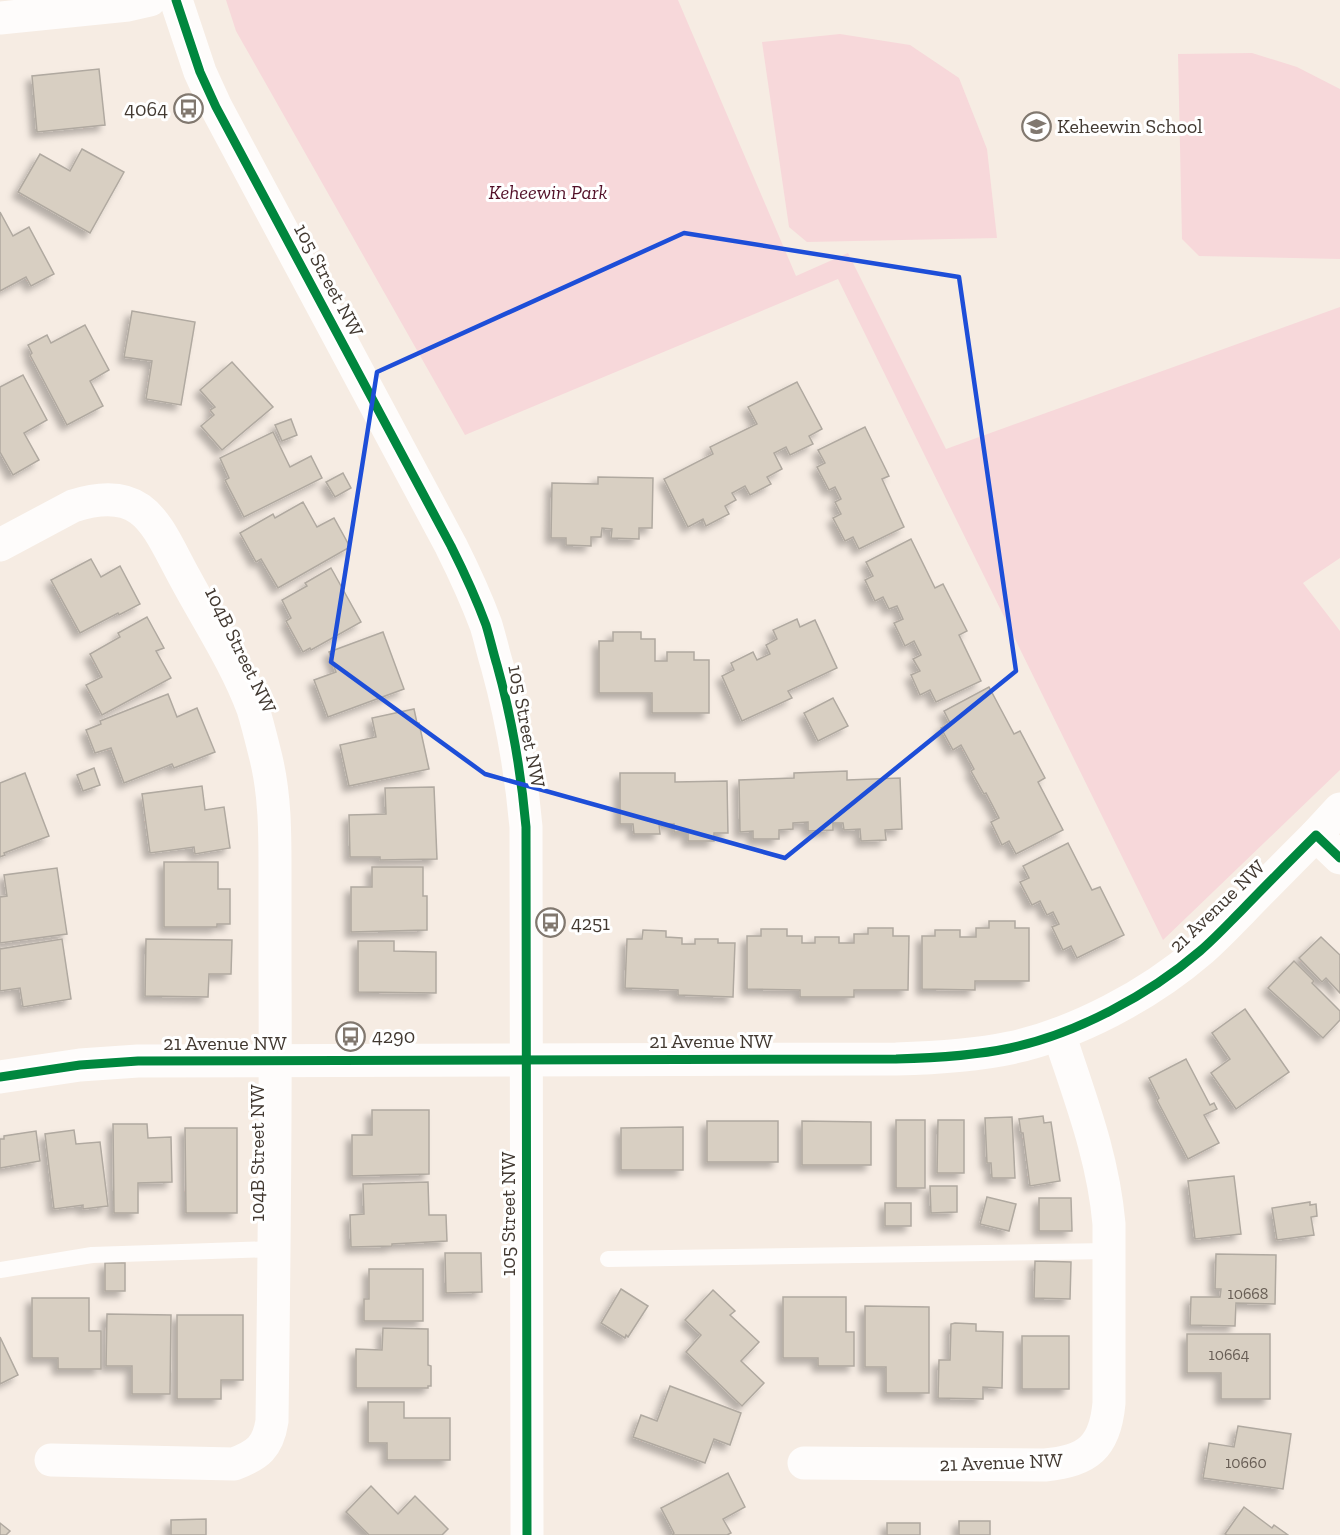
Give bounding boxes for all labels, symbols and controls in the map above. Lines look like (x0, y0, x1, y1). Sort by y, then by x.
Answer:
bus stop icon: 4064 (173, 93, 205, 125)
place label: 4064 (124, 97, 168, 121)
school or university icon: Keheewin School (1020, 110, 1052, 142)
place label: Keheewin School (1057, 114, 1203, 138)
park label: Keheewin Park (488, 180, 608, 204)
street label: 105 Street NW (289, 219, 369, 341)
street label: 104B Street NW (200, 583, 282, 717)
street label: 105 Street NW (503, 663, 551, 790)
street label: 21 Avenue NW (1164, 854, 1270, 957)
bus stop icon: 4251 (534, 907, 566, 939)
place label: 4251 (571, 911, 610, 935)
bus stop icon: 4290 (335, 1020, 367, 1052)
place label: 4290 (372, 1024, 415, 1048)
street label: 21 Avenue NW (649, 1029, 773, 1053)
street label: 21 Avenue NW (163, 1031, 287, 1055)
street label: 104B Street NW (245, 1084, 269, 1222)
street label: 105 Street NW (496, 1151, 520, 1276)
house number: 10668 (1228, 1284, 1268, 1303)
house number: 10664 (1209, 1345, 1250, 1364)
street label: 21 Avenue NW (939, 1448, 1063, 1476)
house number: 10660 (1225, 1453, 1267, 1472)

